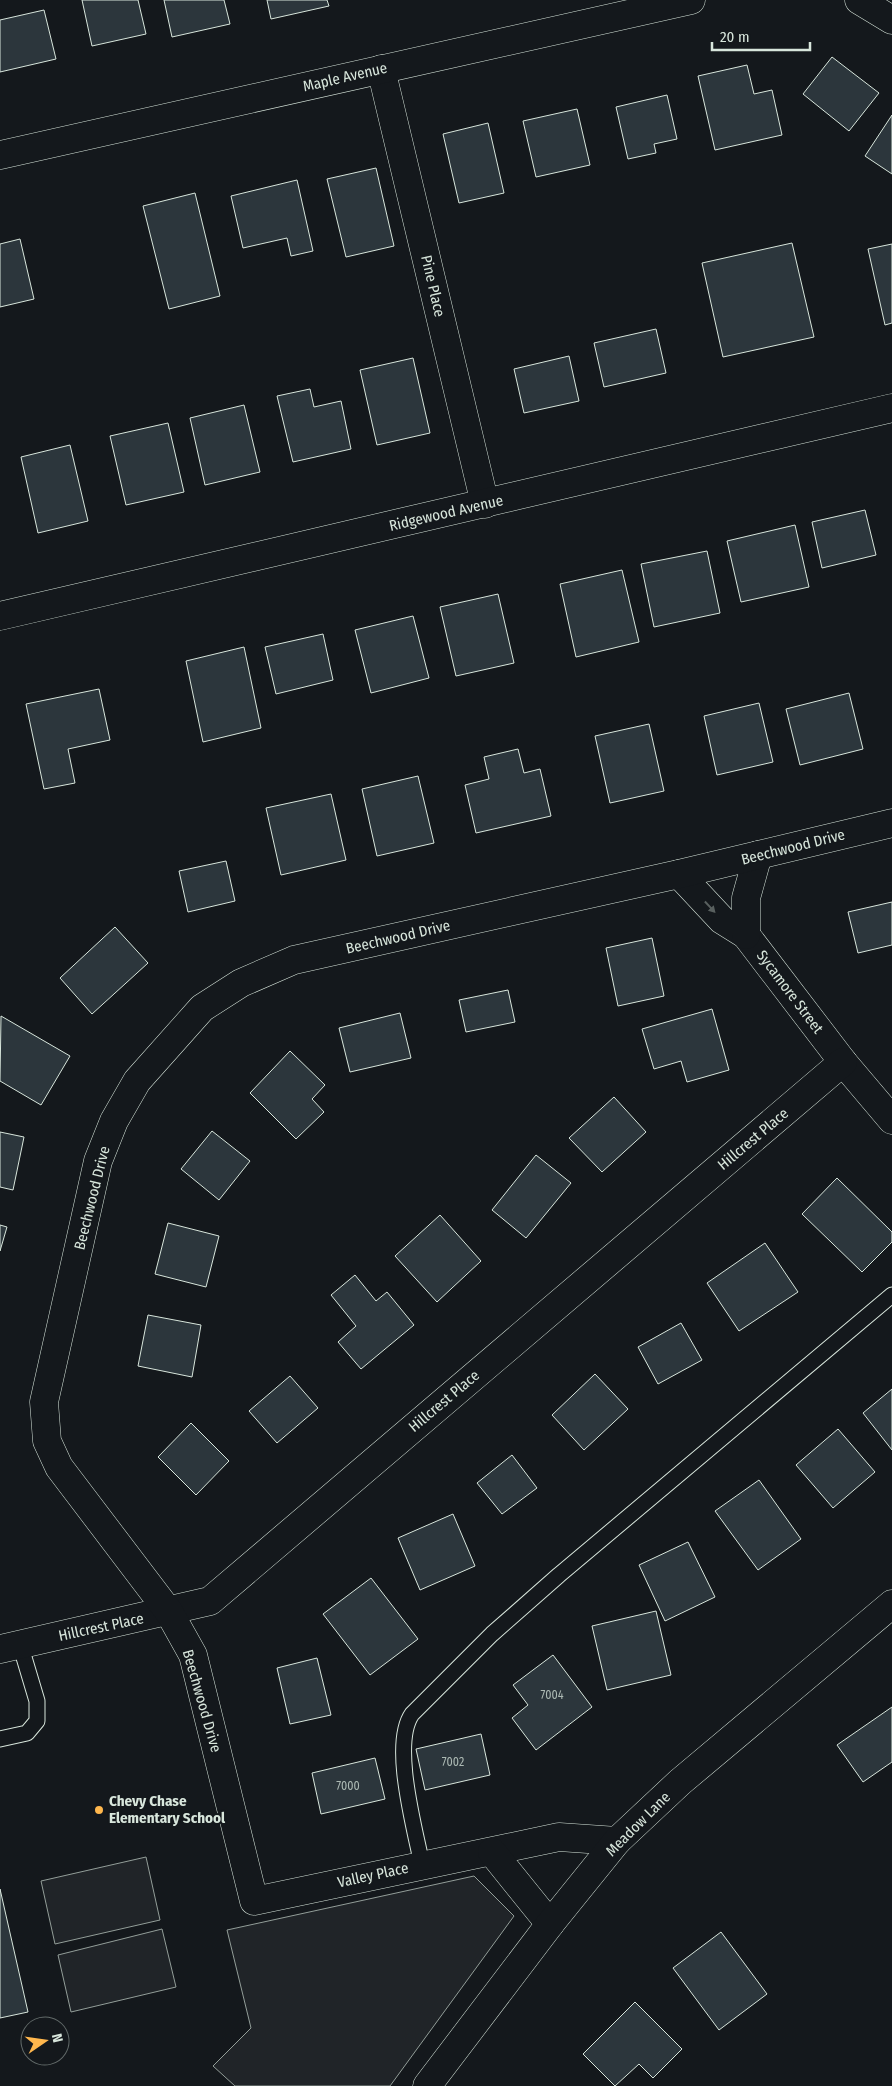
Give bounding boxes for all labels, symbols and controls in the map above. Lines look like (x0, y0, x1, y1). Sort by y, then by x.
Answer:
scale bar (712, 20, 810, 52)
text: 20 m (720, 28, 750, 46)
street label: Maple Avenue (301, 59, 389, 95)
street label: Pine Place (417, 253, 449, 319)
street label: Ridgewood Avenue (387, 491, 505, 535)
street label: Beechwood Drive (739, 825, 847, 869)
one-way arrow (704, 901, 716, 913)
street label: Beechwood Drive (344, 916, 452, 958)
street label: Sycamore Street (753, 947, 827, 1037)
street label: Hillcrest Place (714, 1104, 792, 1174)
street label: Beechwood Drive (70, 1144, 114, 1252)
street label: Hillcrest Place (405, 1366, 483, 1436)
street label: Hillcrest Place (57, 1609, 145, 1645)
street label: Beechwood Drive (179, 1647, 225, 1755)
house number: 7004 (540, 1688, 564, 1702)
house number: 7002 (442, 1755, 464, 1769)
house number: 7000 (336, 1779, 360, 1793)
street label: Meadow Lane (602, 1788, 674, 1860)
place label: Chevy Chase Elementary School (109, 1792, 226, 1827)
marker: Chevy Chase Elementary School (93, 1804, 105, 1816)
street label: Valley Place (336, 1859, 410, 1891)
north arrow (20, 2016, 70, 2066)
text: N (48, 2032, 66, 2044)

